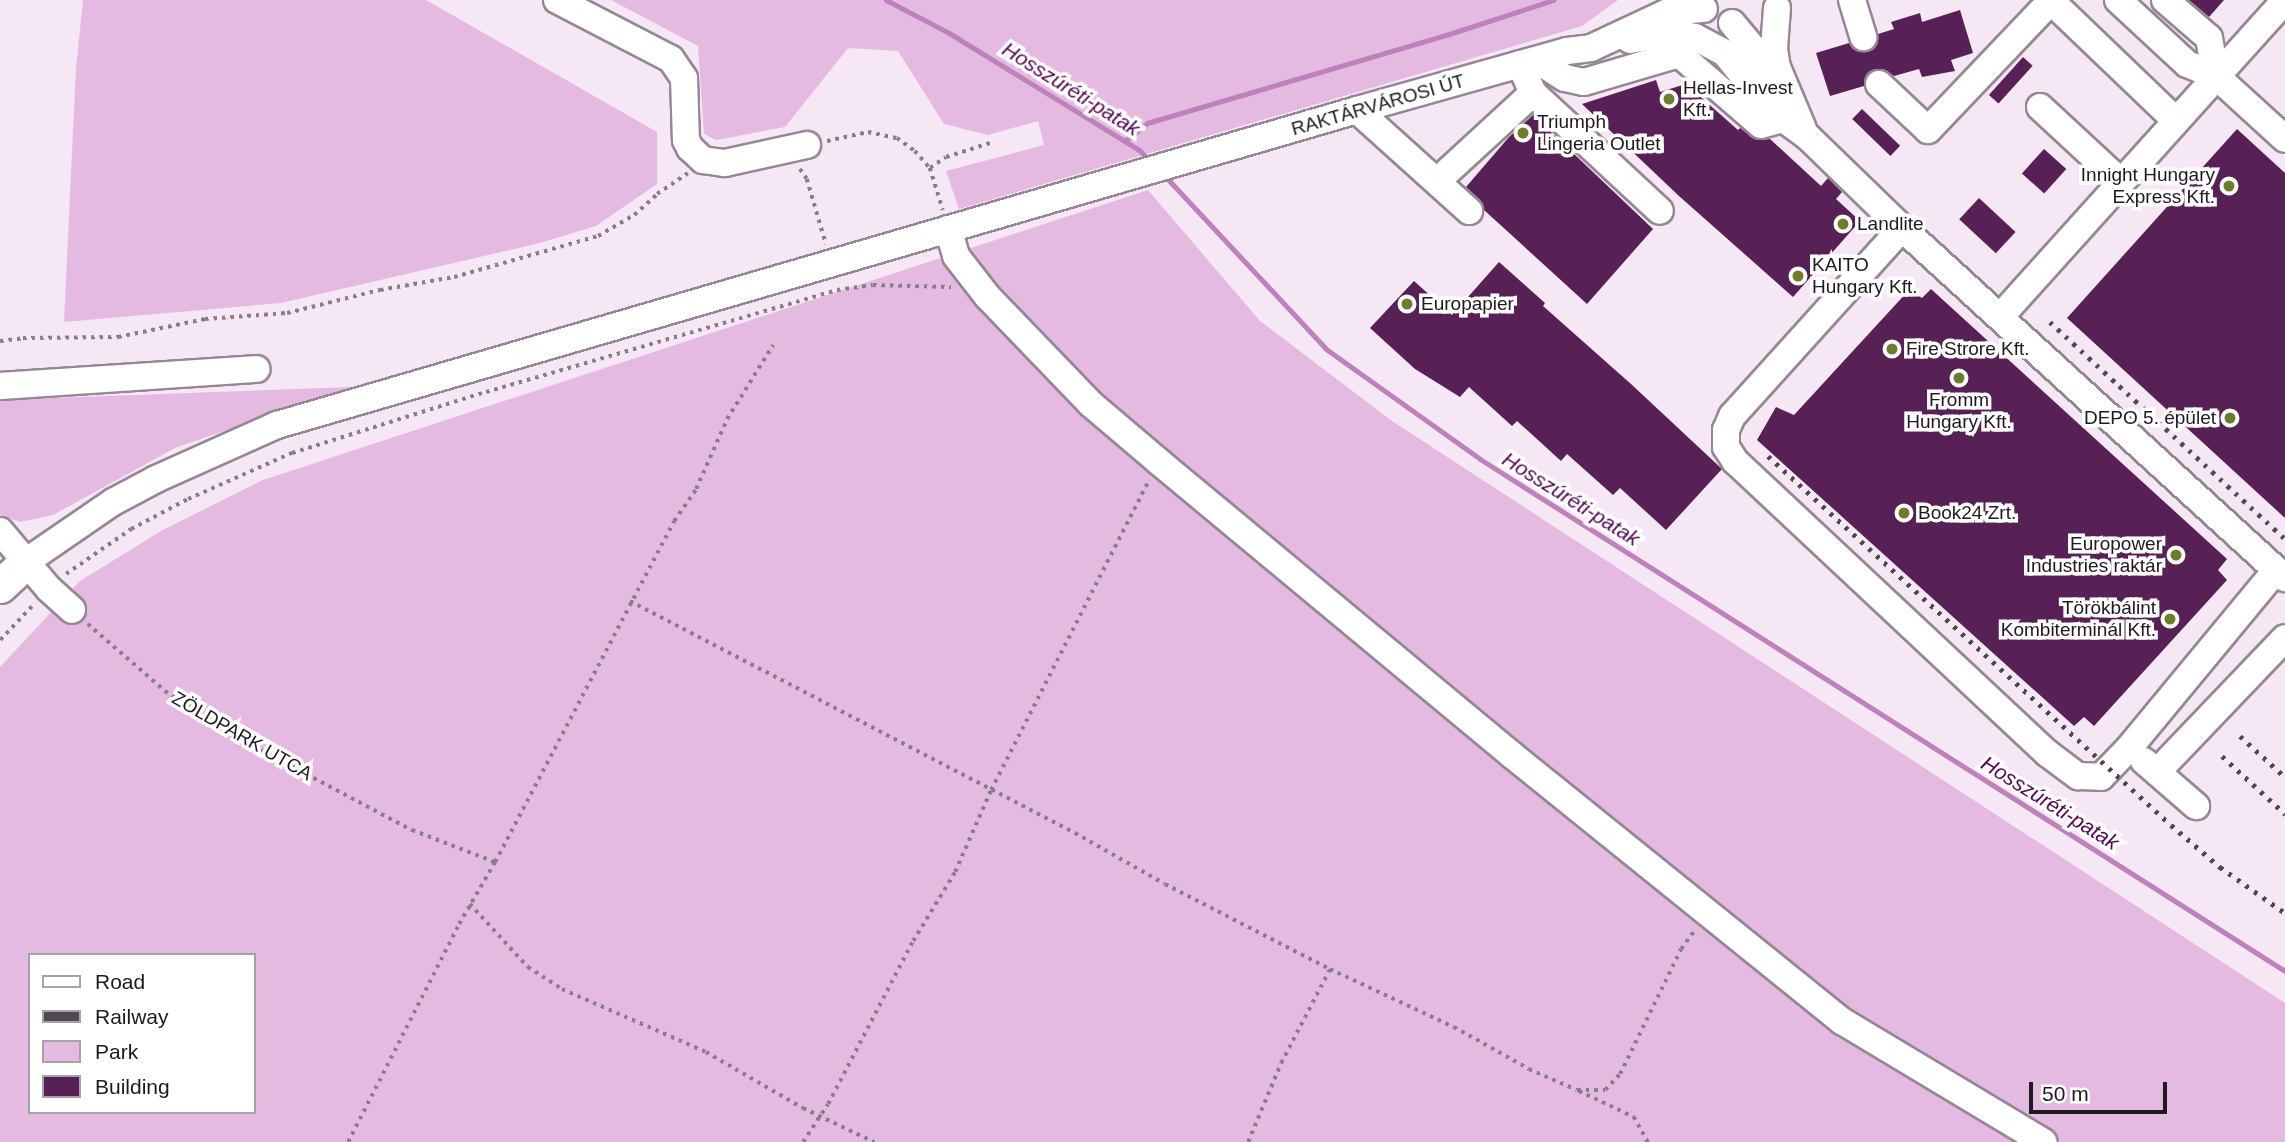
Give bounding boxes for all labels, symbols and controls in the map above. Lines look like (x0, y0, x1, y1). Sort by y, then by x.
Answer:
water label: Hosszúréti-patak (998, 37, 1144, 141)
street label: RAKTÁRVÁROSI ÚT (1289, 69, 1467, 141)
place label: Hellas-Invest Kft. (1683, 77, 1793, 121)
marker: Hellas-Invest Kft. (1661, 91, 1677, 107)
place label: Triumph Lingeria Outlet (1537, 111, 1661, 155)
marker: Triumph Lingeria Outlet (1515, 125, 1531, 141)
place label: Innight Hungary Express Kft. (2081, 164, 2215, 208)
marker: Innight Hungary Express Kft. (2221, 178, 2237, 194)
place label: Landlite (1857, 213, 1924, 235)
marker: Landlite (1835, 216, 1851, 232)
place label: KAITO Hungary Kft. (1812, 254, 1918, 298)
marker: KAITO Hungary Kft. (1790, 268, 1806, 284)
place label: Europapier (1421, 293, 1514, 315)
marker: Europapier (1399, 296, 1415, 312)
place label: Fire Strore Kft. (1906, 338, 2030, 360)
marker: Fire Strore Kft. (1884, 341, 1900, 357)
marker: Fromm Hungary Kft. (1951, 370, 1967, 386)
place label: Fromm Hungary Kft. (1906, 389, 2012, 433)
place label: DEPO 5. épület (2084, 407, 2216, 429)
marker: DEPO 5. épület (2222, 410, 2238, 426)
water label: Hosszúréti-patak (1498, 447, 1644, 551)
place label: Book24 Zrt. (1918, 502, 2016, 524)
marker: Book24 Zrt. (1896, 505, 1912, 521)
place label: Europower Industries raktár (2026, 533, 2162, 577)
marker: Europower Industries raktár (2168, 547, 2184, 563)
place label: Törökbálint Kombiterminál Kft. (2001, 597, 2156, 641)
marker: Törökbálint Kombiterminál Kft. (2162, 611, 2178, 627)
street label: ZÖLDPARK UTCA (168, 687, 316, 785)
water label: Hosszúréti-patak (1977, 751, 2123, 855)
legend (28, 953, 256, 1114)
text: Road (95, 970, 145, 993)
text: Railway (95, 1005, 169, 1028)
text: Park (95, 1040, 138, 1063)
scale bar (2033, 1068, 2171, 1112)
text: Building (95, 1075, 170, 1098)
text: 50 m (2042, 1082, 2089, 1105)

